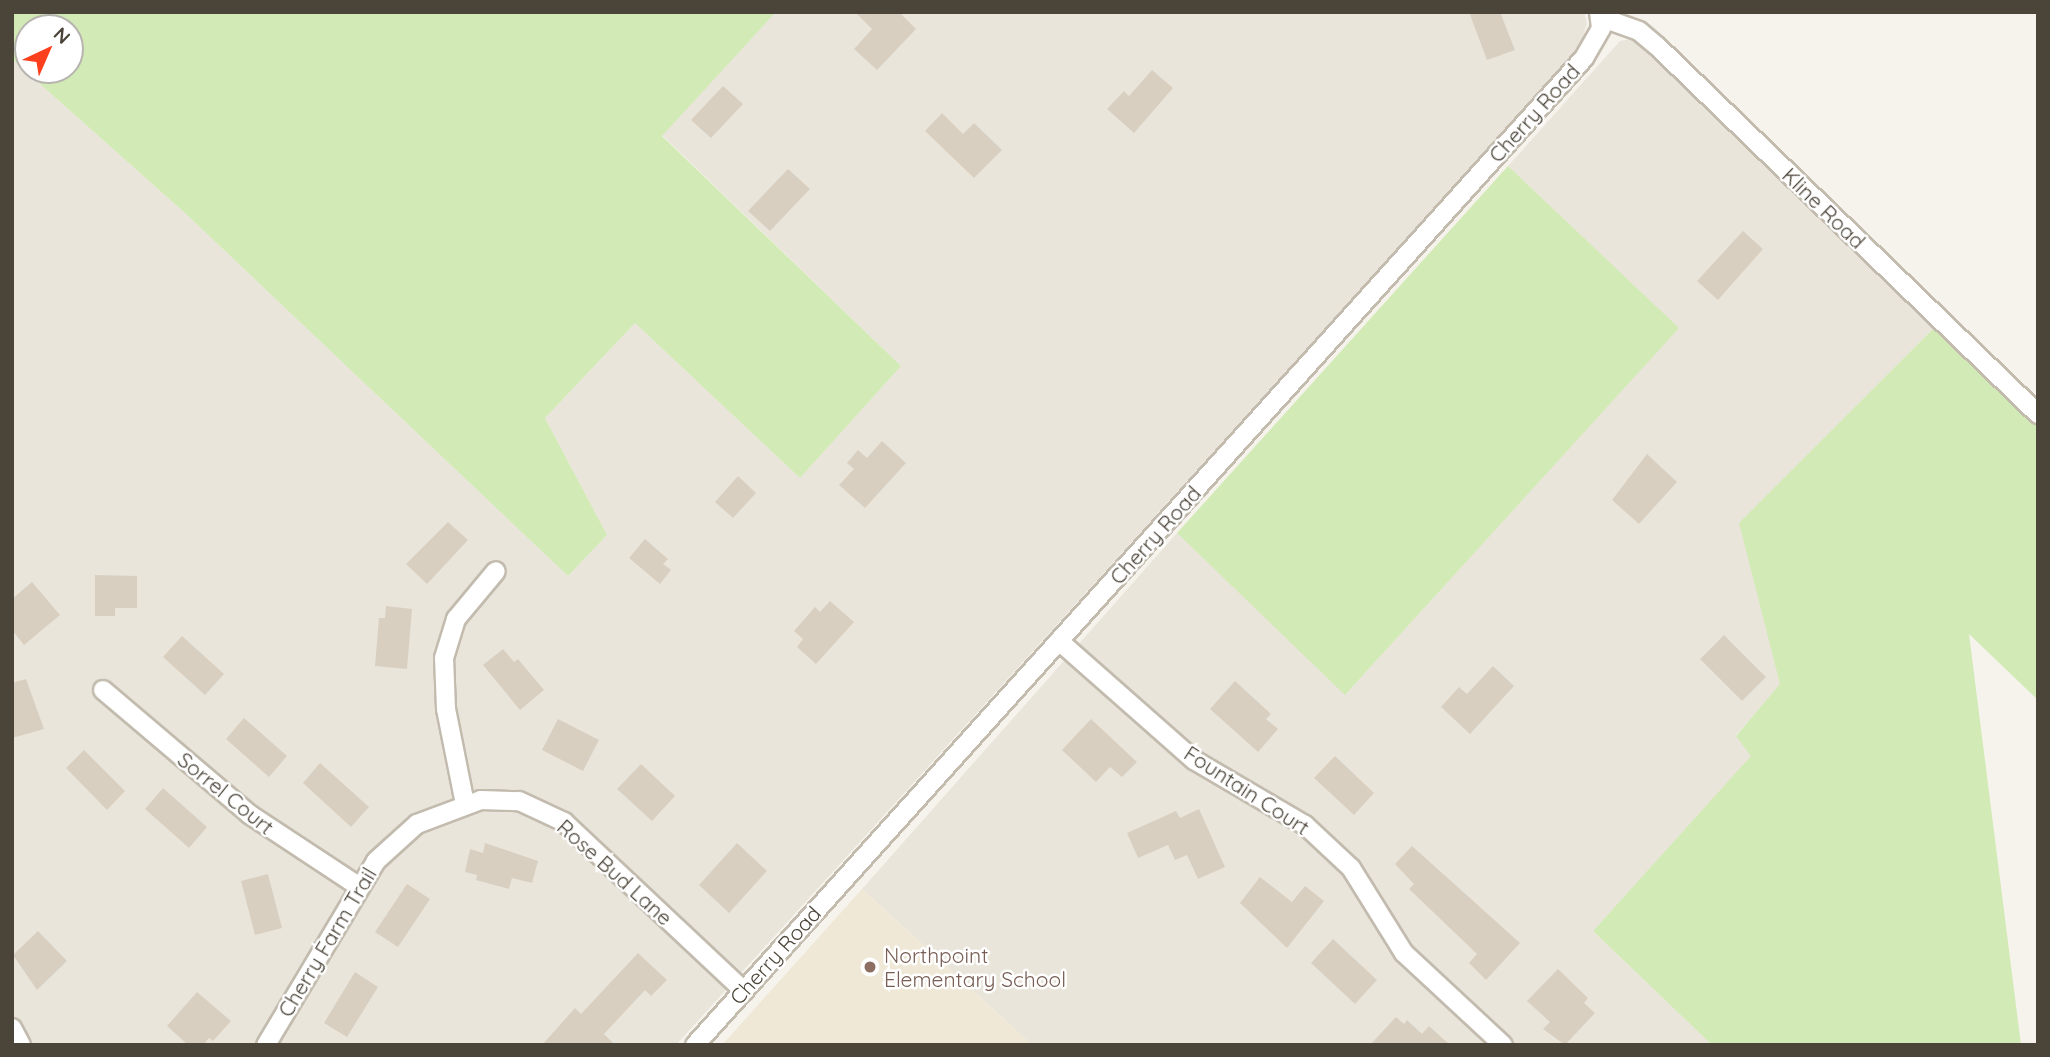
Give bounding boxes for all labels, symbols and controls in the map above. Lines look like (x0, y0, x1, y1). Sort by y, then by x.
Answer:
north arrow (14, 14, 84, 84)
text: N (49, 22, 76, 49)
street label: Cherry Road (1483, 59, 1585, 167)
street label: Kline Road (1777, 162, 1871, 254)
street label: Cherry Road (1104, 481, 1206, 589)
street label: Fountain Court (1180, 740, 1314, 840)
street label: Sorrel Court (173, 747, 279, 839)
street label: Rose Bud Lane (552, 814, 678, 930)
street label: Cherry Farm Trail (272, 863, 382, 1021)
street label: Cherry Road (724, 901, 826, 1009)
place label: Northpoint Elementary School (884, 942, 1066, 992)
marker: Northpoint Elementary School (862, 959, 878, 975)

